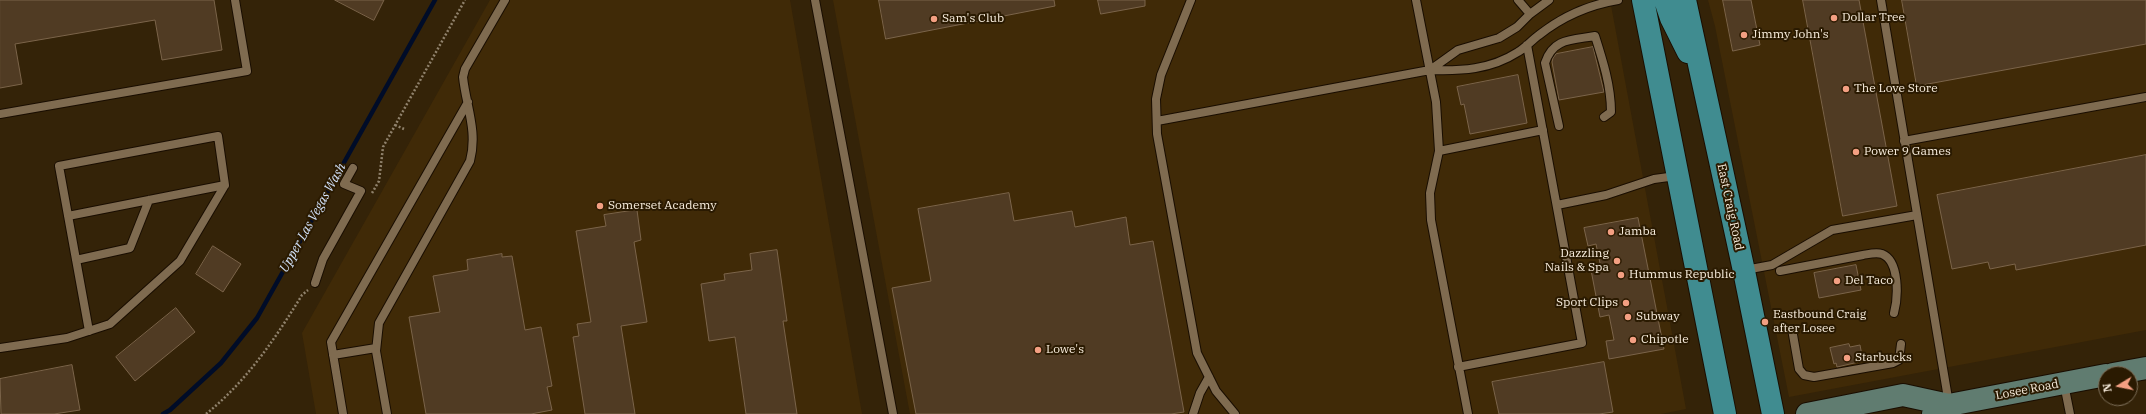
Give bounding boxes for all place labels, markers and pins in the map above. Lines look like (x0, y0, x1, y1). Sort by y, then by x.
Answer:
place label: Dollar Tree (1842, 11, 1905, 25)
place label: Sam's Club (942, 12, 1004, 26)
marker: Dollar Tree (1829, 13, 1839, 23)
marker: Sam's Club (929, 14, 939, 24)
place label: Jimmy John's (1752, 28, 1829, 42)
marker: Jimmy John's (1739, 30, 1749, 40)
place label: The Love Store (1854, 82, 1938, 96)
marker: The Love Store (1841, 84, 1851, 94)
place label: Power 9 Games (1864, 145, 1951, 159)
marker: Power 9 Games (1851, 147, 1861, 157)
place label: Somerset Academy (608, 199, 717, 213)
marker: Somerset Academy (595, 201, 605, 211)
place label: Jamba (1619, 225, 1656, 239)
marker: Jamba (1606, 227, 1616, 237)
place label: Dazzling Nails & Spa (1545, 247, 1609, 275)
marker: Dazzling Nails & Spa (1612, 256, 1622, 266)
place label: Hummus Republic (1629, 268, 1735, 282)
marker: Hummus Republic (1616, 270, 1626, 280)
place label: Del Taco (1845, 274, 1893, 288)
marker: Del Taco (1832, 276, 1842, 286)
place label: Sport Clips (1556, 296, 1618, 310)
marker: Sport Clips (1621, 298, 1631, 308)
place label: Eastbound Craig after Losee (1773, 308, 1866, 336)
place label: Subway (1636, 310, 1680, 324)
marker: Subway (1623, 312, 1633, 322)
marker: Eastbound Craig after Losee (1760, 317, 1770, 327)
place label: Chipotle (1641, 333, 1689, 347)
marker: Chipotle (1628, 335, 1638, 345)
place label: Lowe's (1046, 343, 1084, 357)
marker: Lowe's (1033, 345, 1043, 355)
place label: Starbucks (1855, 351, 1912, 365)
marker: Starbucks (1842, 353, 1852, 363)

